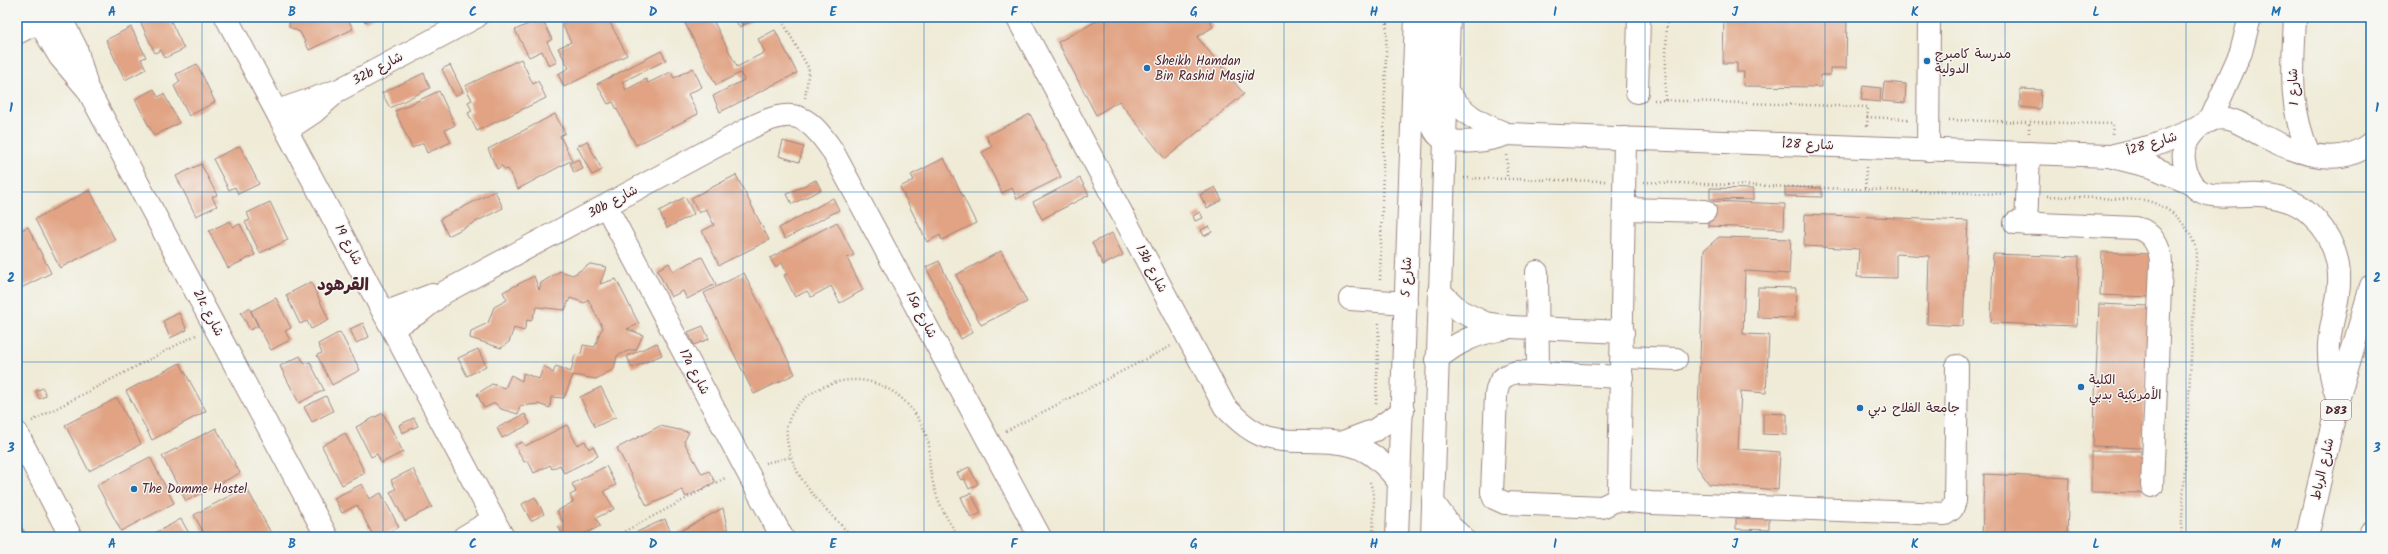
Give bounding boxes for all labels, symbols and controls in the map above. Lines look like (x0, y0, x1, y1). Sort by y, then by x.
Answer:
text: A (108, 2, 116, 23)
text: B (288, 2, 296, 23)
text: C (469, 2, 477, 23)
text: D (649, 2, 658, 23)
text: E (829, 2, 837, 23)
text: F (1010, 2, 1018, 23)
text: G (1190, 2, 1198, 23)
text: H (1370, 2, 1379, 23)
text: I (1553, 2, 1557, 23)
text: J (1732, 2, 1739, 23)
text: K (1911, 2, 1919, 23)
text: L (2092, 2, 2100, 23)
text: M (2271, 2, 2281, 23)
place label: مدرسة كامبرج الدولية (1935, 44, 2011, 80)
street label: 32b شارع (349, 47, 407, 91)
place label: Sheikh Hamdan Bin Rashid Masjid (1155, 51, 1255, 87)
marker: مدرسة كامبرج الدولية (1922, 56, 1932, 66)
marker: Sheikh Hamdan Bin Rashid Masjid (1142, 63, 1152, 73)
street label: شارع 1 (2283, 68, 2305, 106)
text: 1 (9, 98, 13, 119)
text: 1 (2375, 98, 2379, 119)
street label: شارع 28أ (2124, 126, 2180, 162)
street label: شارع 28أ (1782, 134, 1834, 156)
street label: 30b شارع (584, 180, 642, 224)
street label: شارع 19 (328, 221, 368, 269)
street label: 13b شارع (1130, 241, 1172, 297)
street label: شارع 5 (1396, 256, 1418, 298)
text: 2 (7, 268, 15, 289)
text: 2 (2373, 268, 2381, 289)
district label: القرهود (317, 272, 369, 299)
street label: 21c شارع (187, 286, 229, 340)
street label: 15a شارع (900, 288, 942, 342)
street label: 17a شارع (673, 345, 715, 399)
place label: الكلية الأمريكية بدبي (2089, 370, 2162, 406)
marker: الكلية الأمريكية بدبي (2076, 382, 2086, 392)
place label: جامعة الفلاح دبي (1868, 398, 1960, 419)
road number: D83 (2321, 400, 2351, 420)
marker: جامعة الفلاح دبي (1855, 403, 1865, 413)
street label: شارع الرباط (2306, 436, 2340, 502)
text: 3 (6, 438, 15, 459)
text: 3 (2372, 438, 2381, 459)
place label: The Domme Hostel (142, 479, 247, 500)
marker: The Domme Hostel (129, 484, 139, 494)
text: A (108, 534, 116, 554)
text: B (288, 534, 296, 554)
text: C (469, 534, 477, 554)
text: D (649, 534, 658, 554)
text: E (829, 534, 837, 554)
text: F (1010, 534, 1018, 554)
text: G (1190, 534, 1198, 554)
text: H (1370, 534, 1379, 554)
text: I (1553, 534, 1557, 554)
text: J (1732, 534, 1739, 554)
text: K (1911, 534, 1919, 554)
text: L (2092, 534, 2100, 554)
text: M (2271, 534, 2281, 554)

